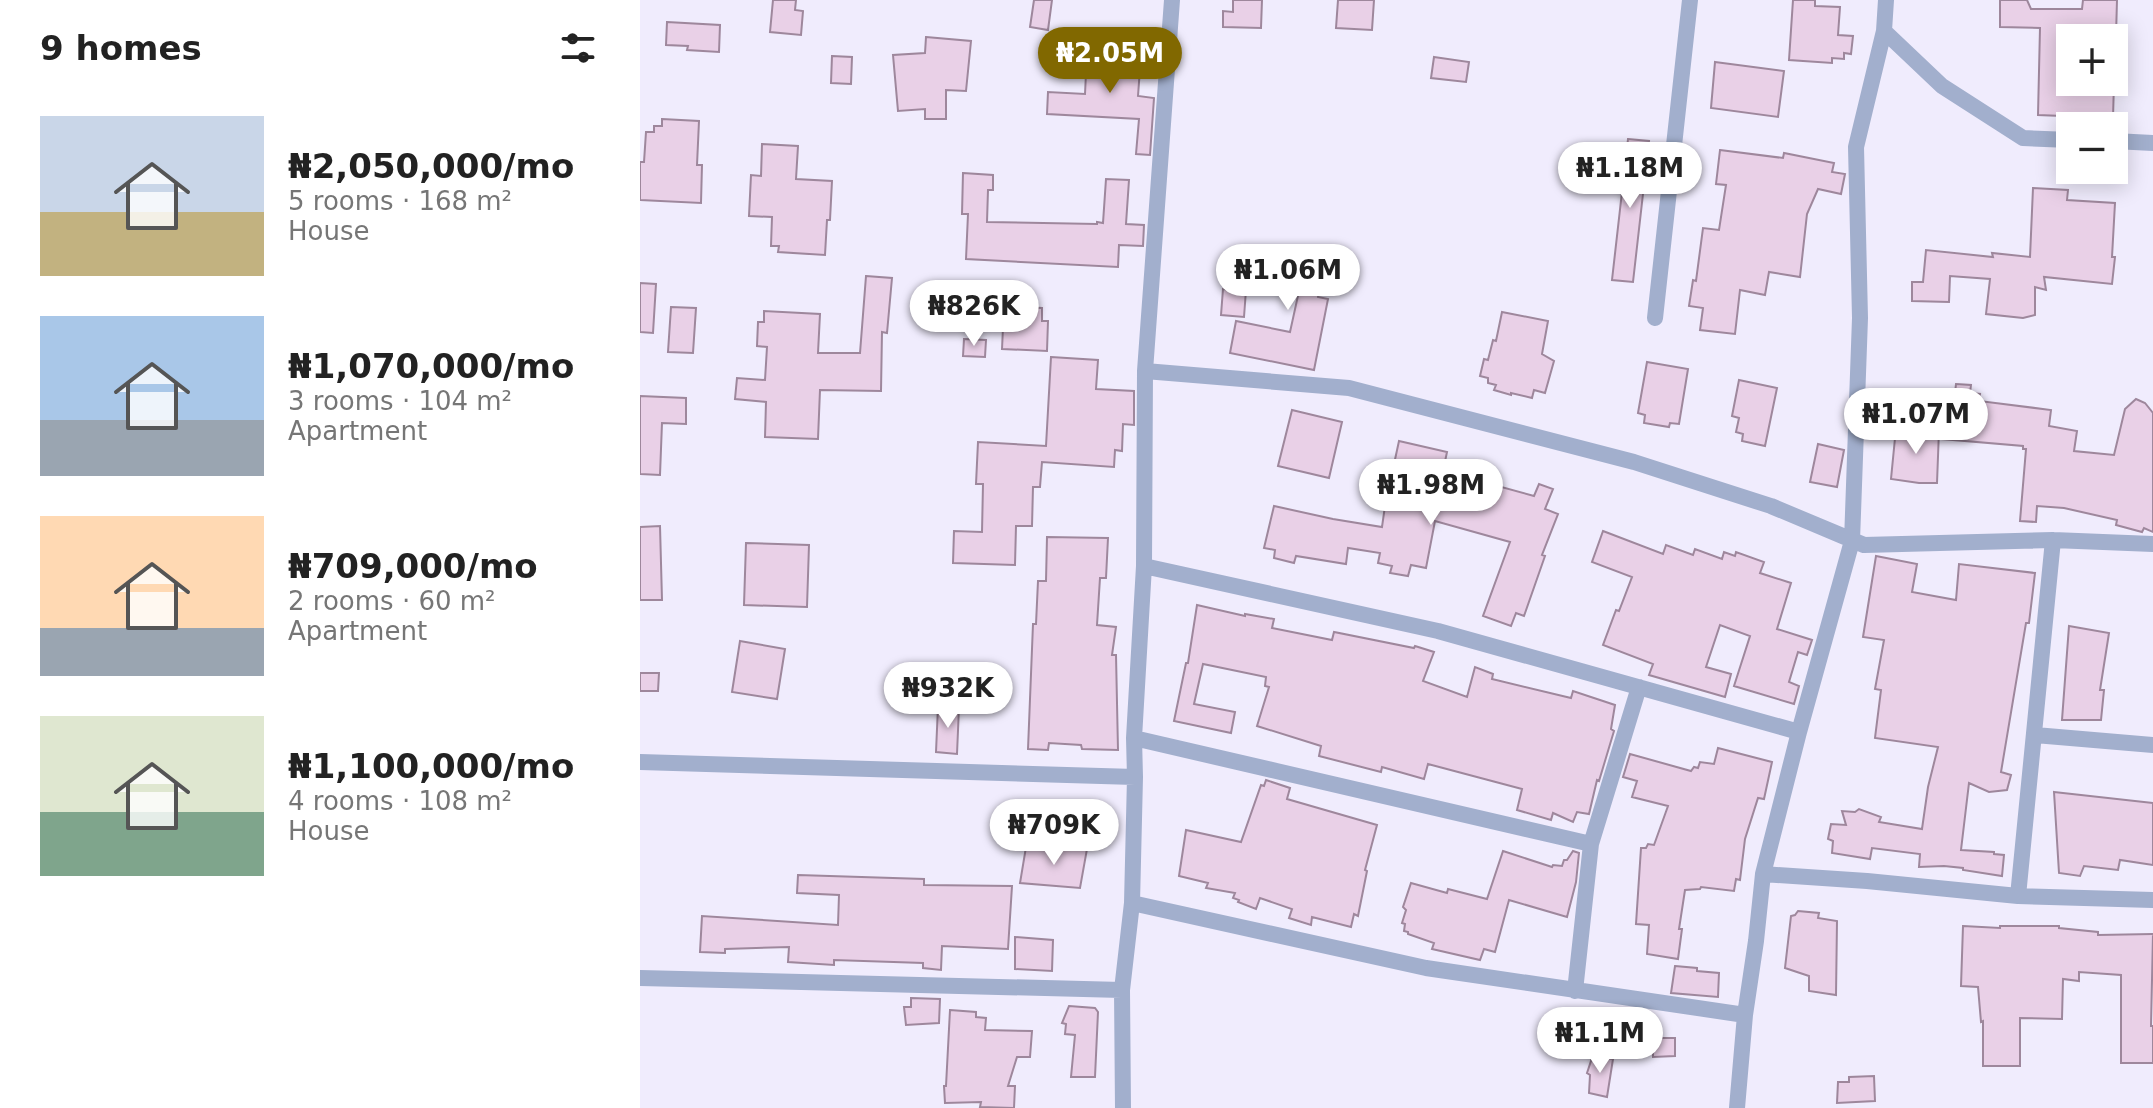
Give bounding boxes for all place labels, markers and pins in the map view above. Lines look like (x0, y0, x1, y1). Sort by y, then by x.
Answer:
pin: ₦2.05M (1045, 27, 1175, 95)
pin: ₦1.18M (1565, 142, 1695, 210)
pin: ₦1.06M (1223, 244, 1353, 312)
pin: ₦826K (918, 280, 1030, 348)
pin: ₦1.07M (1851, 388, 1981, 456)
pin: ₦1.98M (1366, 459, 1496, 527)
pin: ₦932K (892, 662, 1004, 730)
pin: ₦709K (998, 799, 1110, 867)
pin: ₦1.1M (1544, 1007, 1656, 1075)

